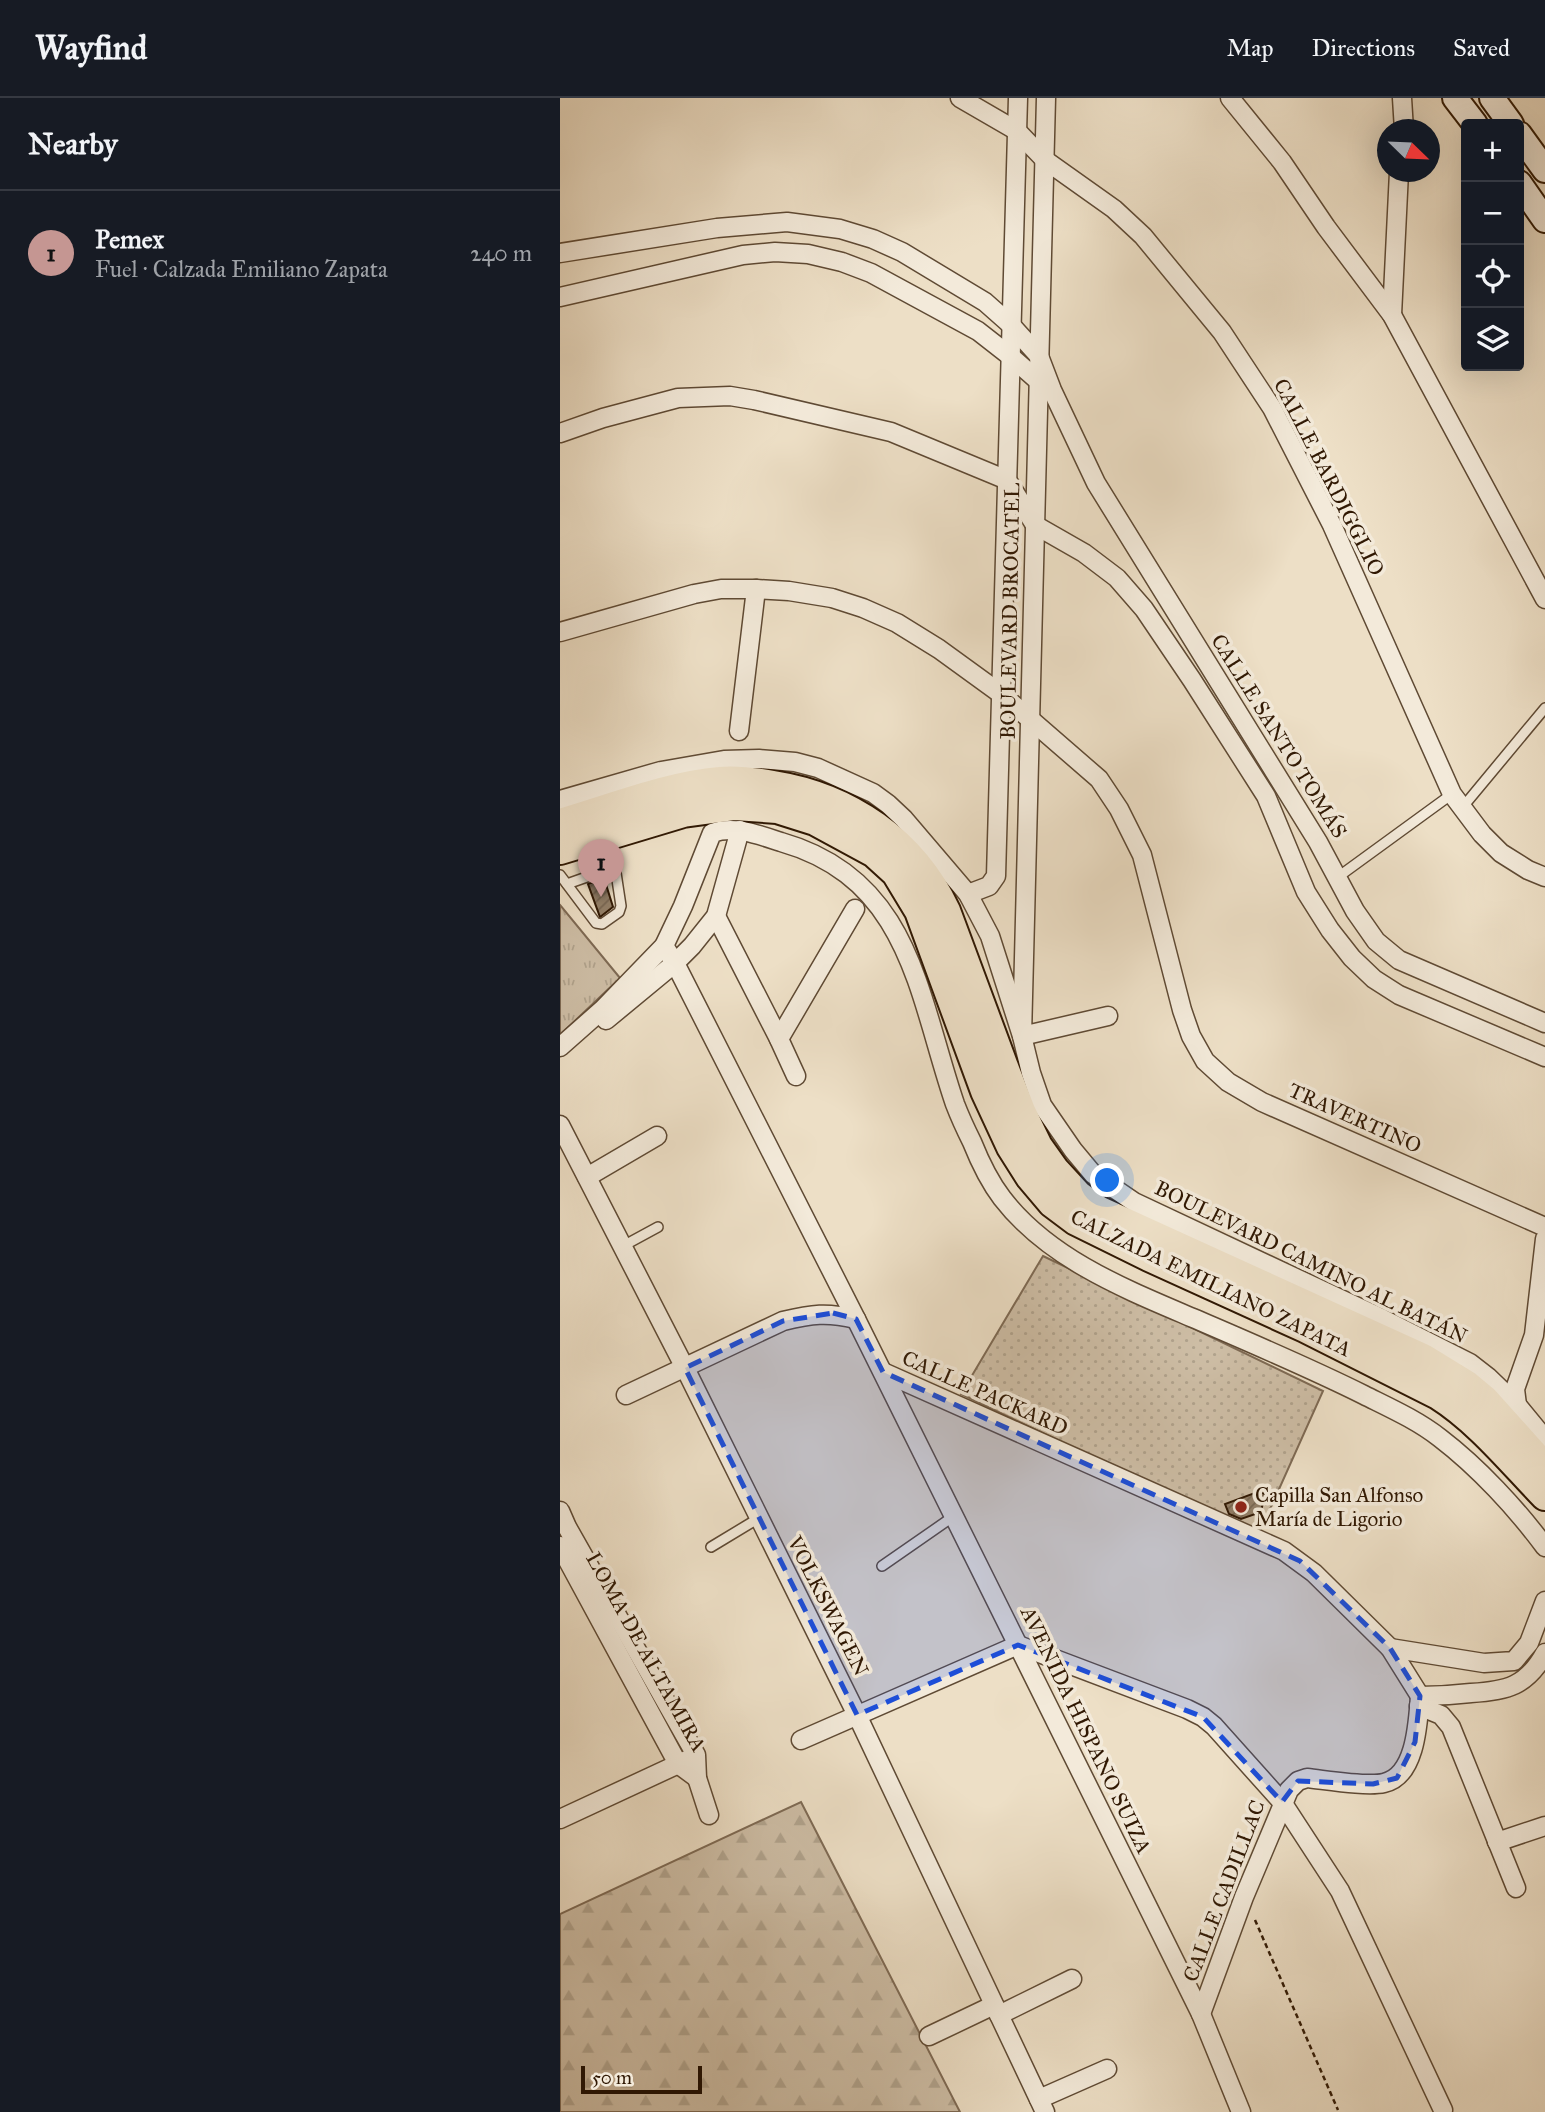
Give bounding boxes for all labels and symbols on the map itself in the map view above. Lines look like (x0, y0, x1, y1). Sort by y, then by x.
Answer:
north arrow (1377, 119, 1440, 182)
street label: CALLE BARDIGGLIO (1268, 374, 1390, 580)
street label: BOULEVARD BROCATEL (995, 482, 1025, 740)
street label: CALLE SANTO TOMÁS (1205, 629, 1353, 843)
pin: 1 (578, 839, 624, 897)
street label: TRAVERTINO (1284, 1077, 1426, 1159)
your location (1090, 1163, 1124, 1197)
street label: BOULEVARD CAMINO AL BATÁN (1150, 1175, 1472, 1349)
street label: CALZADA EMILIANO ZAPATA (1066, 1204, 1356, 1362)
street label: CALLE PACKARD (898, 1345, 1072, 1441)
place label: Capilla San Alfonso María de Ligorio (1255, 1482, 1424, 1532)
marker: Capilla San Alfonso María de Ligorio (1233, 1499, 1249, 1515)
street label: VOLKSWAGEN (781, 1531, 874, 1680)
street label: LOMA DE ALTAMIRA (580, 1548, 712, 1756)
street label: AVENIDA HISPANO SUIZA (1014, 1601, 1157, 1858)
street label: CALLE CADILLAC (1177, 1797, 1271, 1985)
scale bar (581, 2063, 702, 2095)

